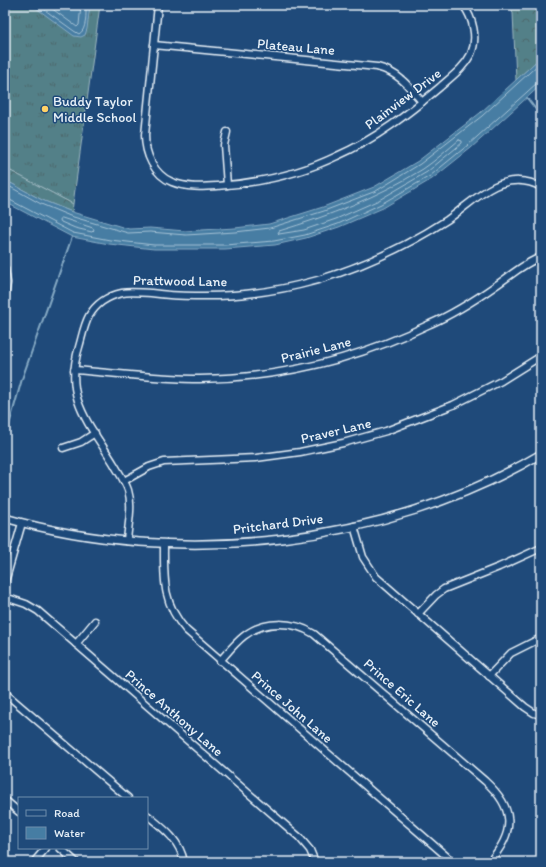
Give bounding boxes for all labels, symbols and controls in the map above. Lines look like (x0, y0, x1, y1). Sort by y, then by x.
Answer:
street label: Plateau Lane (256, 35, 336, 59)
street label: Plainview Drive (362, 65, 445, 133)
place label: Buddy Taylor Middle School (53, 93, 136, 126)
marker: Buddy Taylor Middle School (40, 104, 50, 114)
street label: Prattwood Lane (133, 272, 228, 290)
street label: Prairie Lane (279, 333, 353, 367)
street label: Praver Lane (299, 415, 373, 447)
street label: Pritchard Drive (232, 510, 324, 538)
street label: Prince Eric Lane (360, 655, 444, 731)
street label: Prince Anthony Lane (122, 666, 227, 760)
street label: Prince John Lane (248, 667, 336, 747)
legend (18, 797, 148, 849)
text: Road (54, 806, 80, 820)
text: Water (54, 826, 85, 840)

